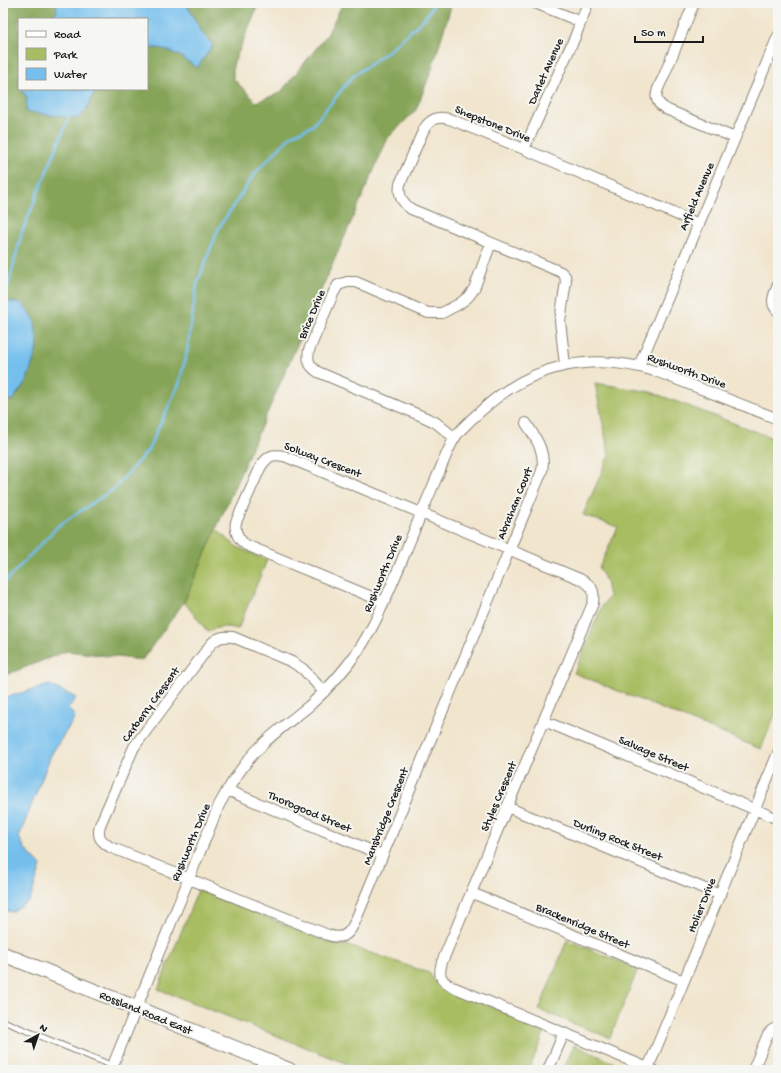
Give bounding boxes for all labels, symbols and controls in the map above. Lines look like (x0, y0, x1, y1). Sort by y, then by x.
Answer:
legend (18, 18, 148, 90)
scale bar (635, 18, 703, 44)
text: 50 m (641, 27, 666, 41)
text: Road (54, 29, 81, 43)
street label: Darlet Avenue (526, 36, 568, 108)
text: Park (53, 49, 79, 63)
text: Water (54, 69, 88, 83)
street label: Shepstone Drive (452, 103, 533, 147)
street label: Arfield Avenue (677, 160, 719, 233)
street label: Brice Drive (296, 287, 330, 342)
street label: Rushworth Drive (645, 351, 728, 393)
street label: Solway Crescent (282, 440, 364, 482)
street label: Abraham Court (495, 465, 537, 542)
street label: Rushworth Drive (361, 532, 407, 615)
street label: Carberry Crescent (120, 664, 184, 745)
street label: Salvage Street (616, 734, 691, 776)
street label: Styles Crescent (479, 759, 521, 834)
street label: Mansbridge Crescent (361, 765, 413, 867)
street label: Thorogood Street (265, 789, 354, 837)
street label: Rushworth Drive (169, 801, 215, 884)
street label: Durling Rock Street (570, 816, 665, 866)
street label: Holier Drive (686, 876, 720, 935)
street label: Brackenridge Street (532, 900, 632, 953)
street label: Rossland Road East (97, 989, 195, 1039)
north arrow (18, 1015, 58, 1055)
text: N (37, 1022, 50, 1036)

